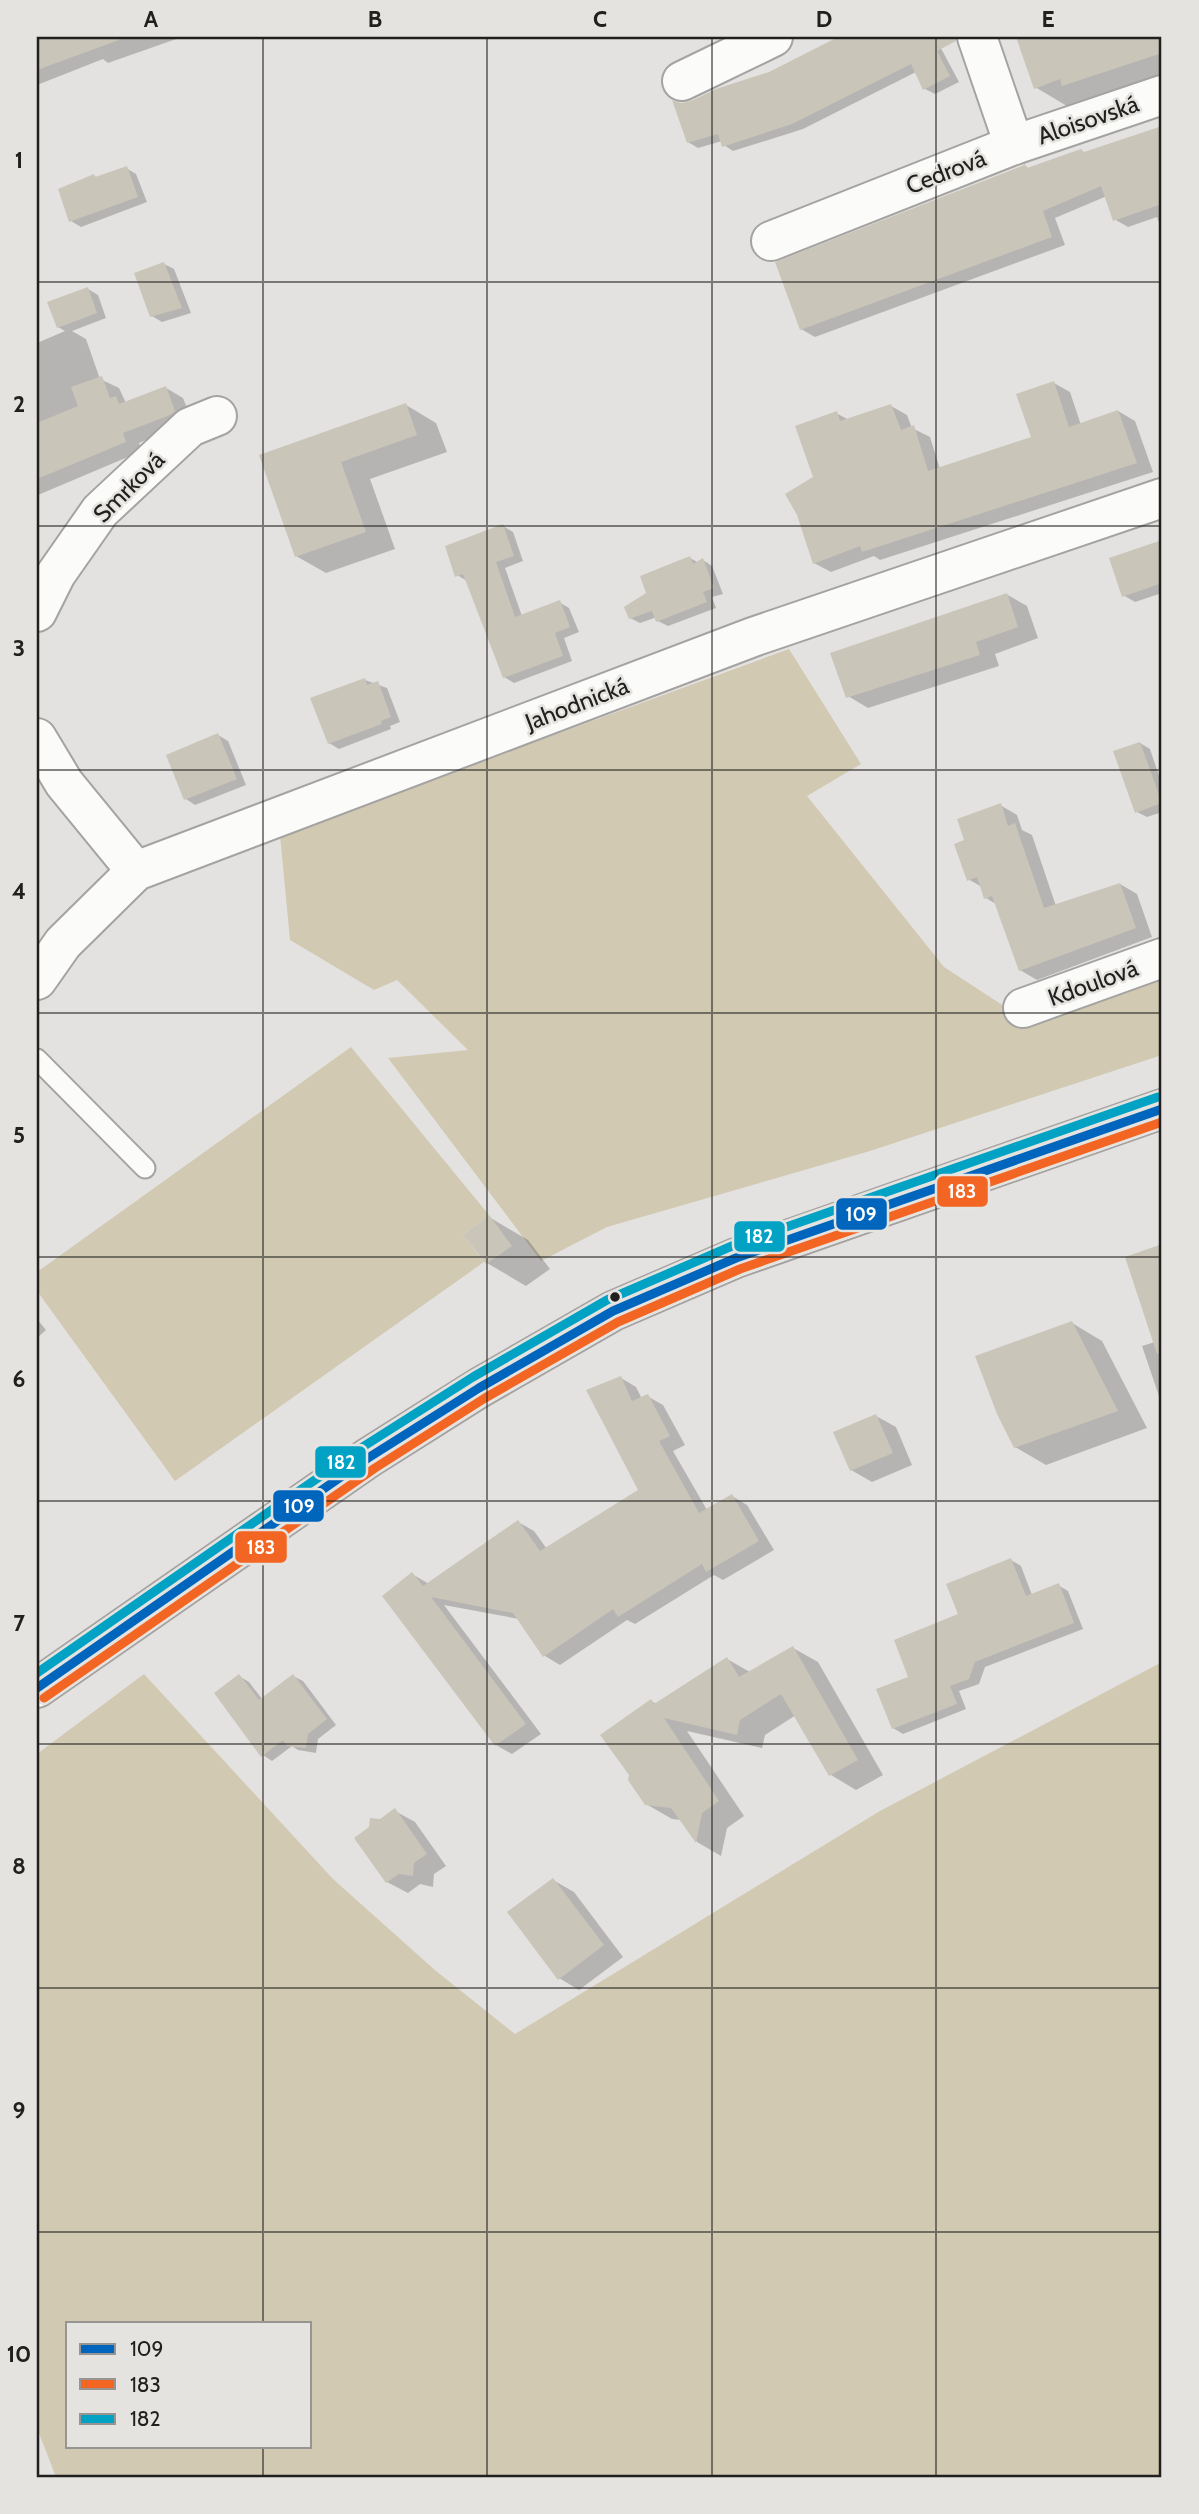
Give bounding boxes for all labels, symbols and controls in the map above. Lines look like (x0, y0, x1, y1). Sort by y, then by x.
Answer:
text: A (144, 5, 159, 33)
text: B (368, 5, 382, 33)
text: C (593, 5, 607, 33)
text: D (816, 5, 832, 33)
text: E (1041, 5, 1055, 33)
street label: Aloisovská (1033, 89, 1143, 150)
street label: Cedrová (902, 143, 990, 200)
text: 1 (15, 146, 23, 174)
text: 2 (13, 390, 25, 418)
street label: Smrková (87, 445, 171, 528)
text: 3 (13, 634, 25, 662)
street label: Jahodnická (520, 670, 633, 737)
text: 4 (12, 877, 26, 905)
street label: Kdoulová (1044, 953, 1142, 1012)
text: 5 (13, 1121, 25, 1149)
line badge: 183 (936, 1175, 989, 1208)
text: 183 (948, 1180, 976, 1203)
line badge: 109 (835, 1197, 888, 1231)
text: 109 (845, 1203, 877, 1226)
line badge: 182 (733, 1220, 786, 1253)
text: 182 (745, 1225, 773, 1248)
unlabelled marker (608, 1290, 622, 1304)
text: 6 (13, 1365, 25, 1393)
line badge: 182 (314, 1445, 367, 1479)
text: 182 (327, 1451, 355, 1474)
line badge: 109 (272, 1489, 325, 1523)
text: 109 (283, 1495, 315, 1518)
line badge: 183 (234, 1530, 288, 1564)
text: 183 (247, 1536, 275, 1559)
text: 7 (13, 1609, 25, 1637)
text: 8 (12, 1852, 26, 1880)
text: 9 (13, 2096, 25, 2124)
legend (66, 2322, 312, 2448)
text: 109 (130, 2336, 163, 2361)
text: 10 (7, 2340, 31, 2368)
text: 183 (130, 2372, 161, 2397)
text: 182 (130, 2406, 161, 2431)

